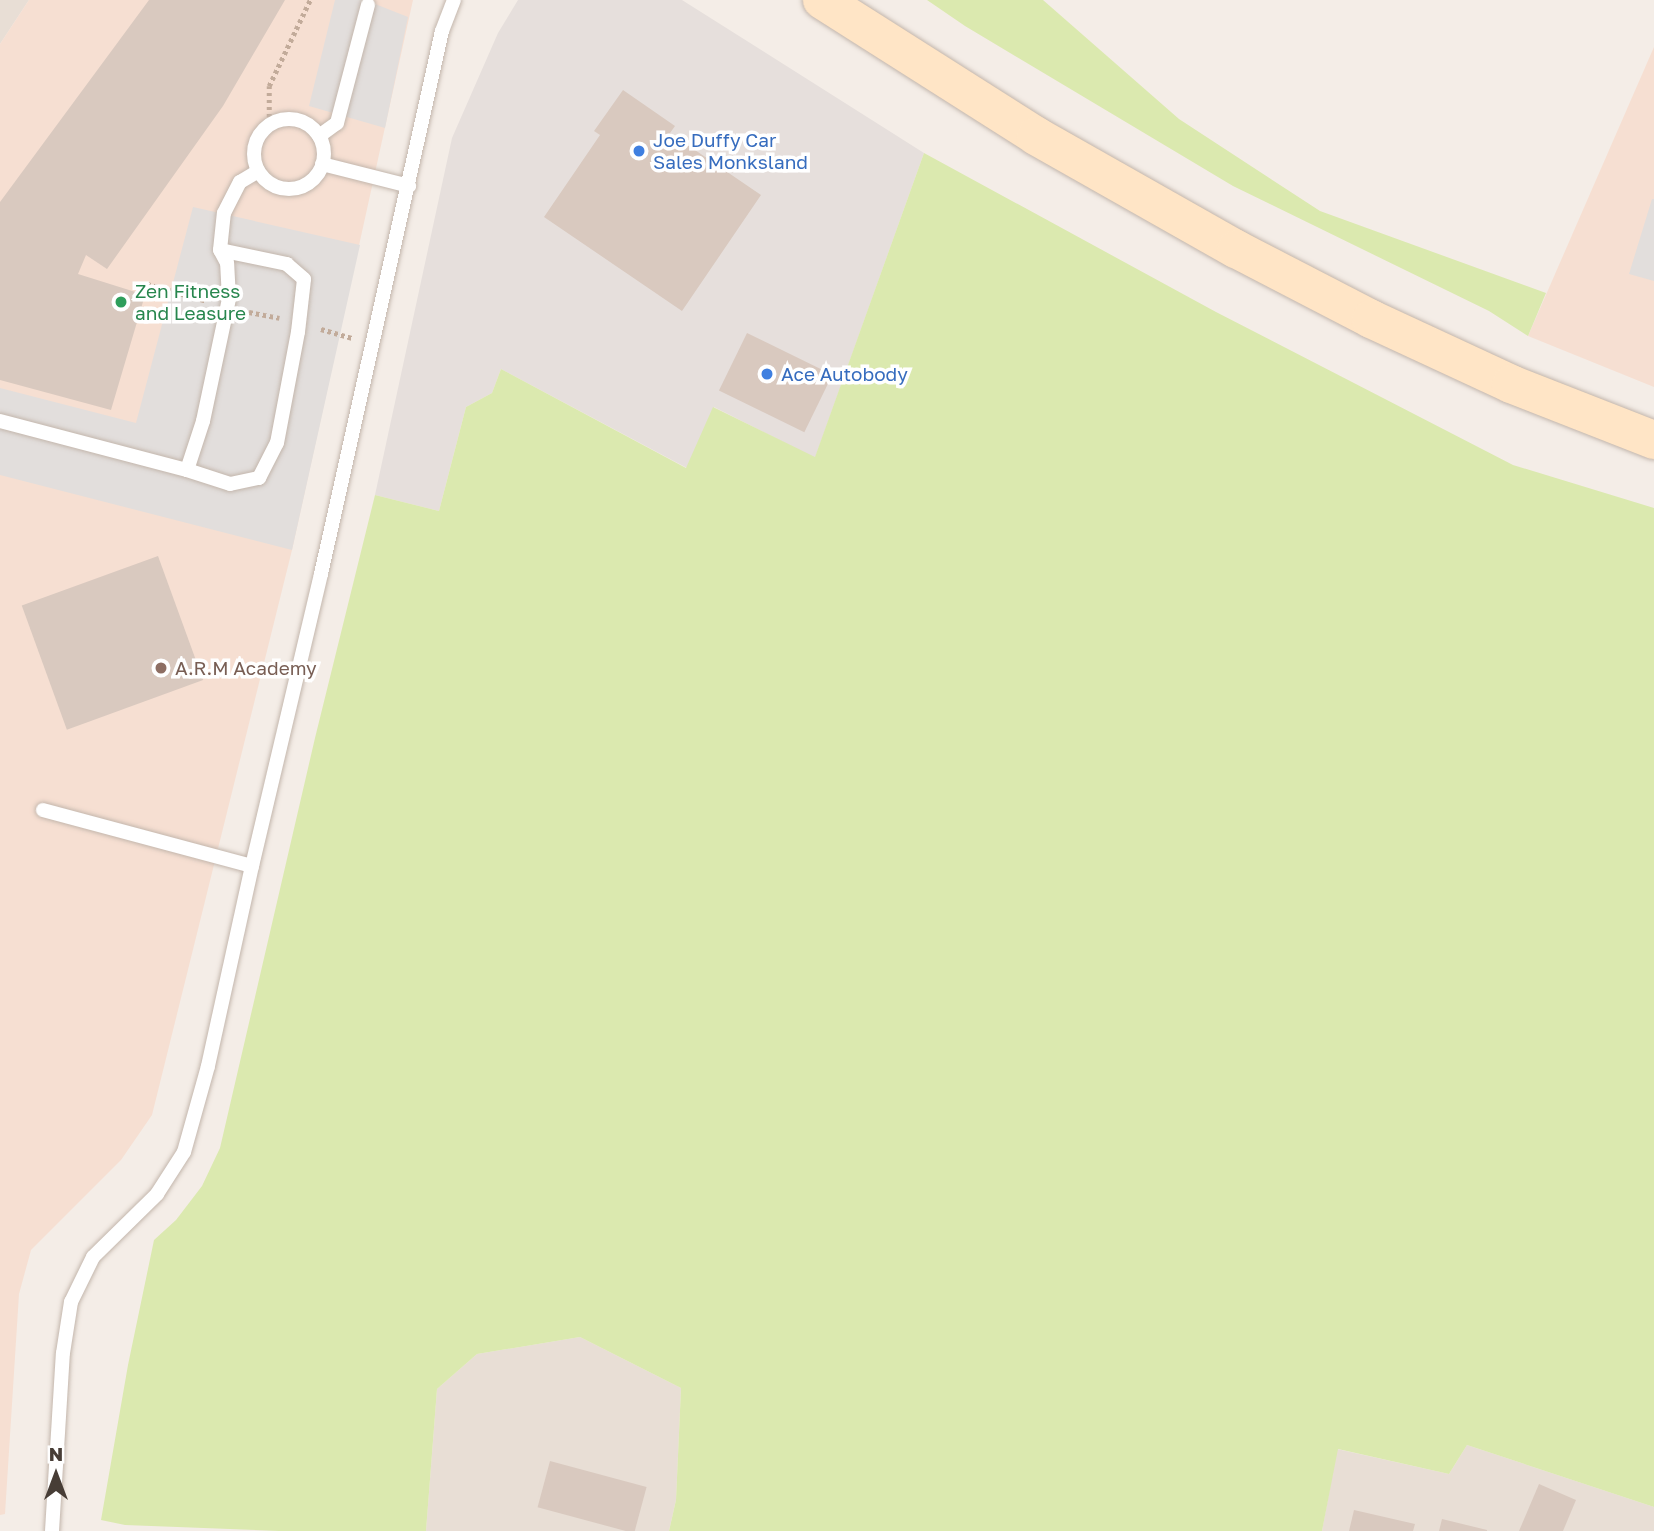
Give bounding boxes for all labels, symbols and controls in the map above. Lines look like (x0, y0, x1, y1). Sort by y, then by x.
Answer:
place label: Joe Duffy Car Sales Monksland (653, 129, 808, 173)
marker: Joe Duffy Car Sales Monksland (631, 143, 647, 159)
place label: Zen Fitness and Leasure (135, 280, 246, 324)
marker: Zen Fitness and Leasure (113, 294, 129, 310)
place label: Ace Autobody (781, 363, 908, 385)
marker: Ace Autobody (759, 366, 775, 382)
place label: A.R.M Academy (175, 657, 317, 679)
marker: A.R.M Academy (153, 660, 169, 676)
north arrow (21, 1440, 91, 1510)
text: N (49, 1442, 63, 1465)

